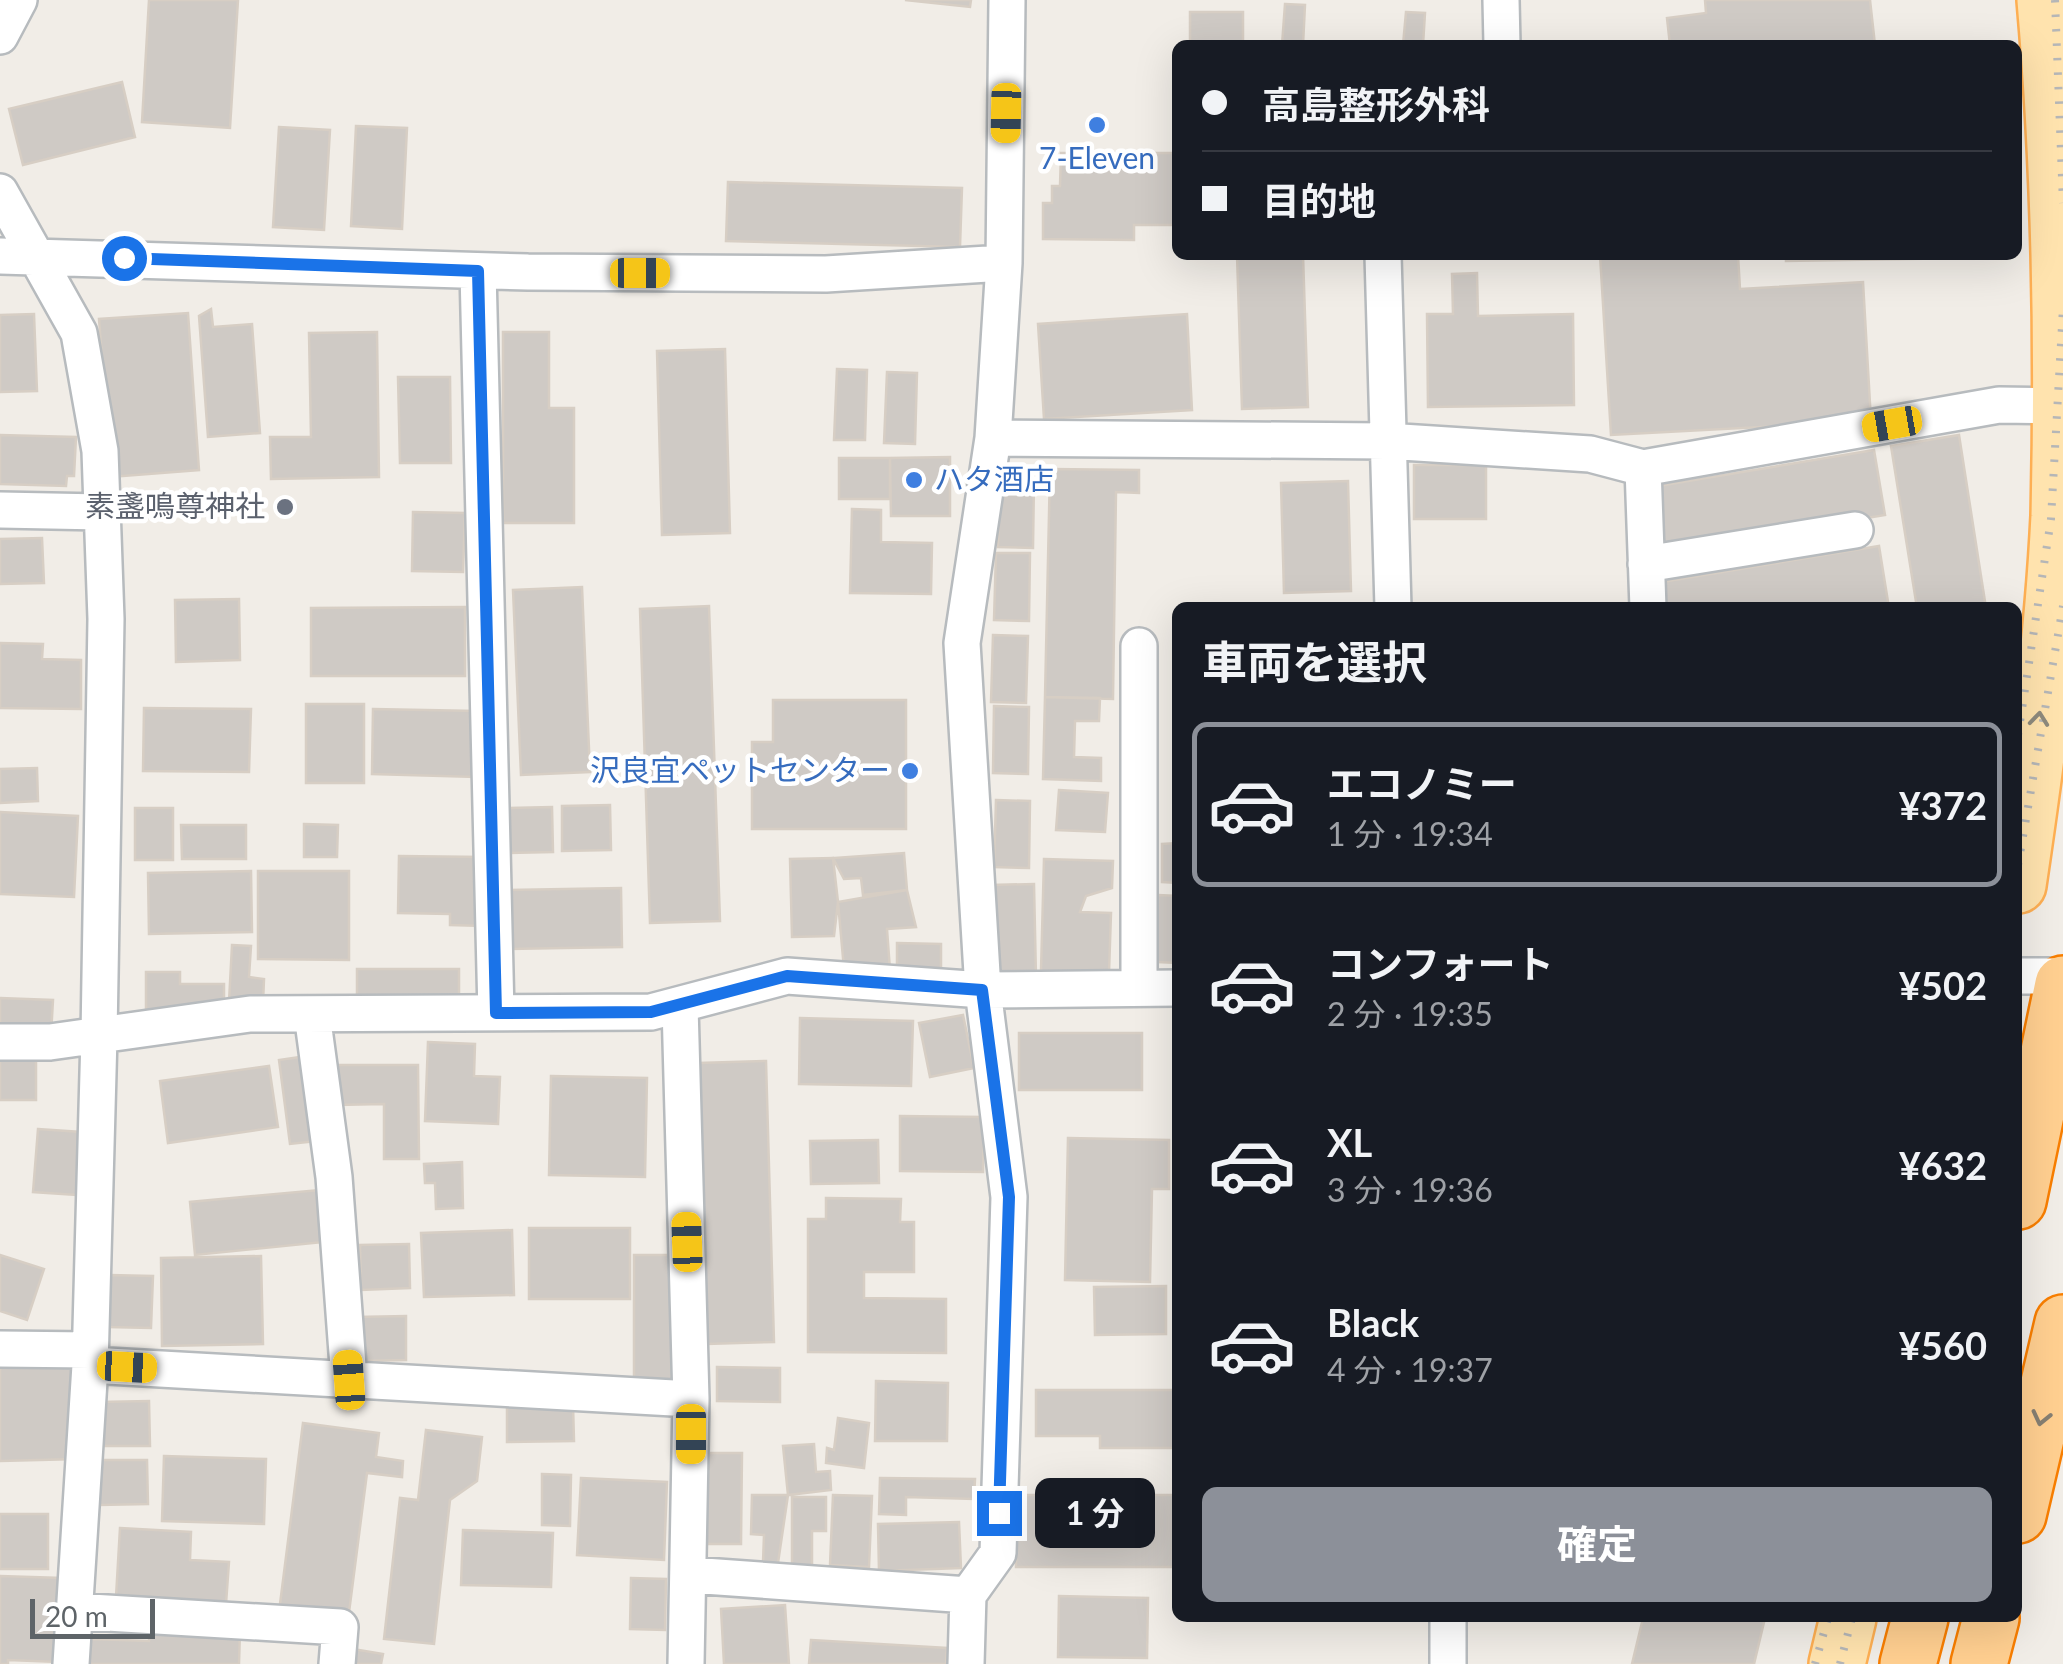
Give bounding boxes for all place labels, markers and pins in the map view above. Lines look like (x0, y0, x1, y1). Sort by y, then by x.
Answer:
marker: 7-Eleven (1086, 114, 1108, 136)
place label: 7-Eleven (1039, 139, 1155, 175)
place label: ハタ酒店 (934, 460, 1054, 496)
marker: ハタ酒店 (903, 469, 925, 491)
place label: 素盞鳴尊神社 (85, 487, 265, 523)
marker: 素盞鳴尊神社 (274, 496, 296, 518)
place label: 沢良宜ペットセンター (590, 751, 890, 787)
marker: 沢良宜ペットセンター (899, 760, 921, 782)

